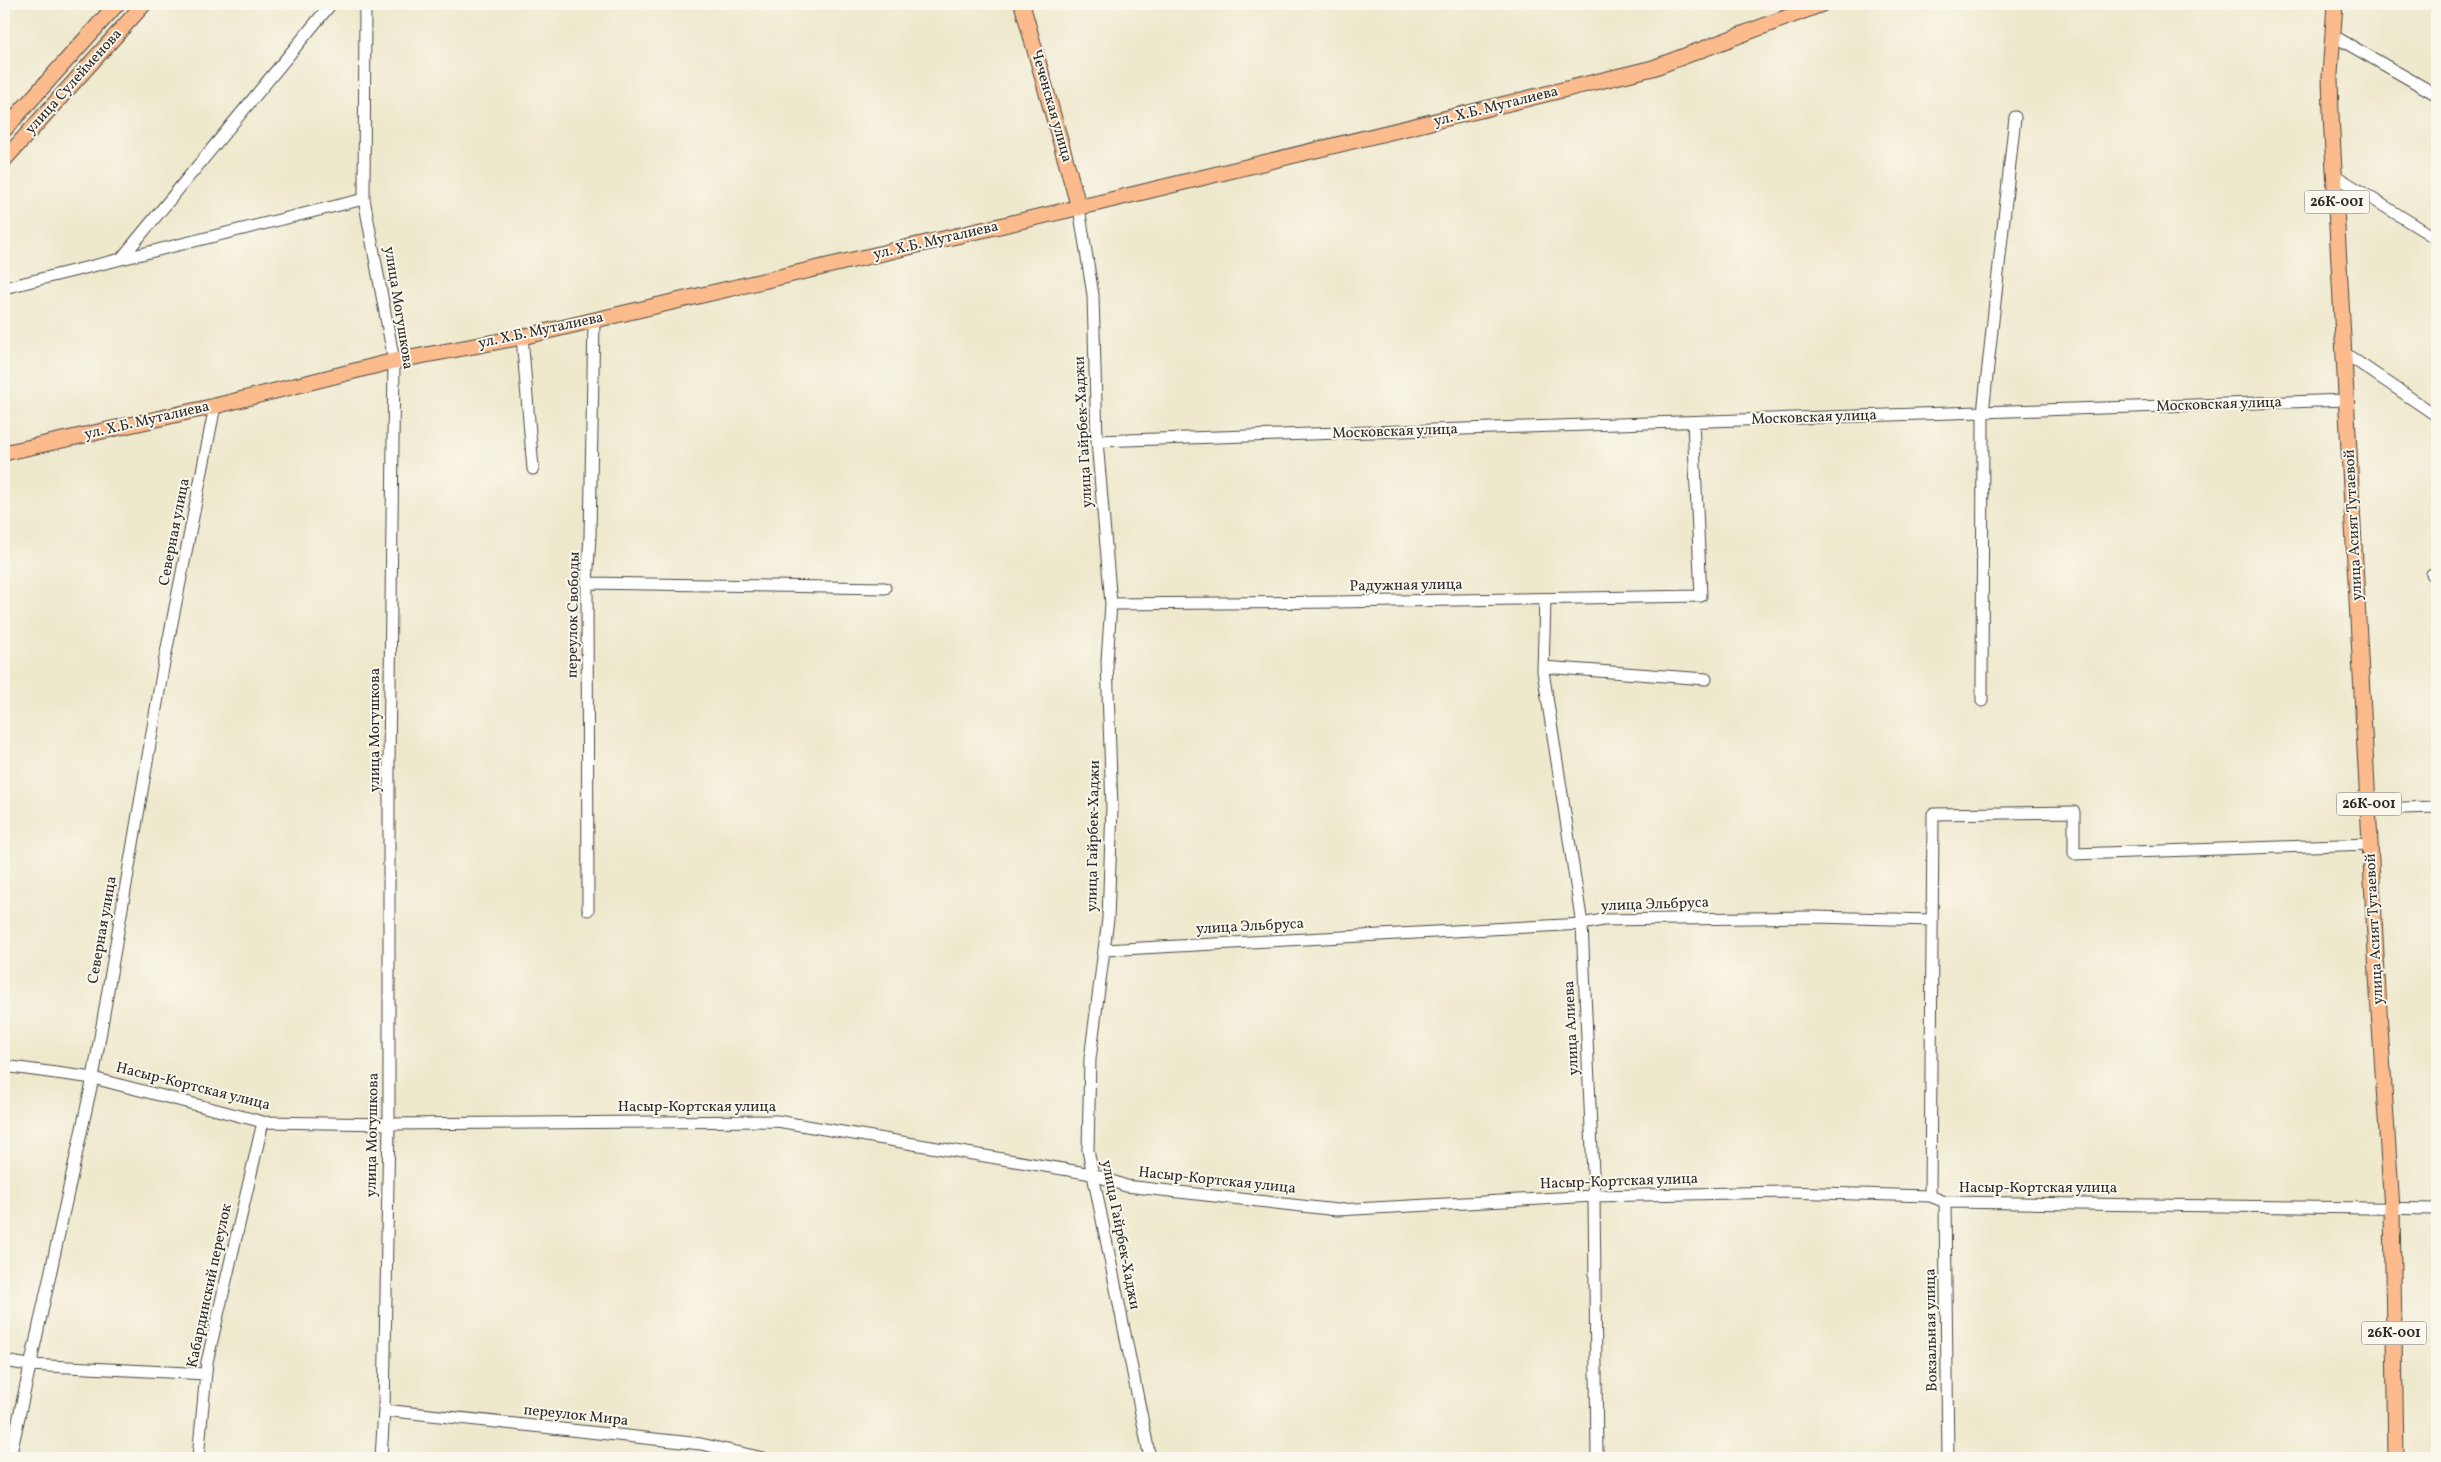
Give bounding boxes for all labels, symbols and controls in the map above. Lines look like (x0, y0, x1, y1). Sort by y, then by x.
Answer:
street label: улица Сулейменова (21, 25, 127, 139)
street label: Чеченская улица (1025, 47, 1077, 165)
street label: ул. Х.Б. Муталиева (1432, 81, 1560, 133)
road number: 26К-001 (2304, 190, 2370, 213)
street label: ул. Х.Б. Муталиева (871, 216, 1001, 266)
street label: улица Могушкова (378, 245, 418, 371)
street label: ул. Х.Б. Муталиева (476, 307, 606, 355)
street label: улица Гайрбек-Хаджи (1070, 356, 1098, 508)
street label: Московская улица (2156, 392, 2282, 418)
street label: ул. Х.Б. Муталиева (82, 396, 212, 446)
street label: Московская улица (1751, 405, 1877, 431)
street label: Московская улица (1332, 419, 1458, 445)
street label: улица Асият Тутаевой (2340, 449, 2368, 601)
street label: Северная улица (154, 477, 196, 587)
street label: переулок Свободы (562, 551, 586, 678)
street label: Радужная улица (1349, 575, 1463, 597)
street label: улица Могушкова (365, 668, 386, 792)
street label: улица Гайрбек-Хаджи (1082, 760, 1106, 912)
road number: 26К-001 (2336, 792, 2402, 816)
street label: улица Асият Тутаевой (2361, 853, 2389, 1005)
street label: Северная улица (83, 875, 123, 985)
street label: улица Эльбруса (1601, 893, 1709, 917)
street label: улица Эльбруса (1195, 914, 1305, 940)
street label: улица Алиева (1559, 980, 1585, 1076)
street label: Насыр-Кортская улица (114, 1058, 272, 1116)
street label: улица Могушкова (361, 1073, 385, 1197)
street label: Насыр-Кортская улица (618, 1097, 776, 1118)
street label: улица Гайрбек-Хаджи (1095, 1158, 1145, 1312)
street label: Насыр-Кортская улица (1137, 1162, 1297, 1200)
street label: Насыр-Кортская улица (1539, 1169, 1699, 1195)
street label: Насыр-Кортская улица (1959, 1178, 2117, 1199)
street label: Кабардинский переулок (182, 1202, 238, 1370)
street label: Вокзальная улица (1920, 1268, 1944, 1392)
road number: 26К-001 (2362, 1322, 2426, 1345)
street label: переулок Мира (522, 1400, 630, 1432)

